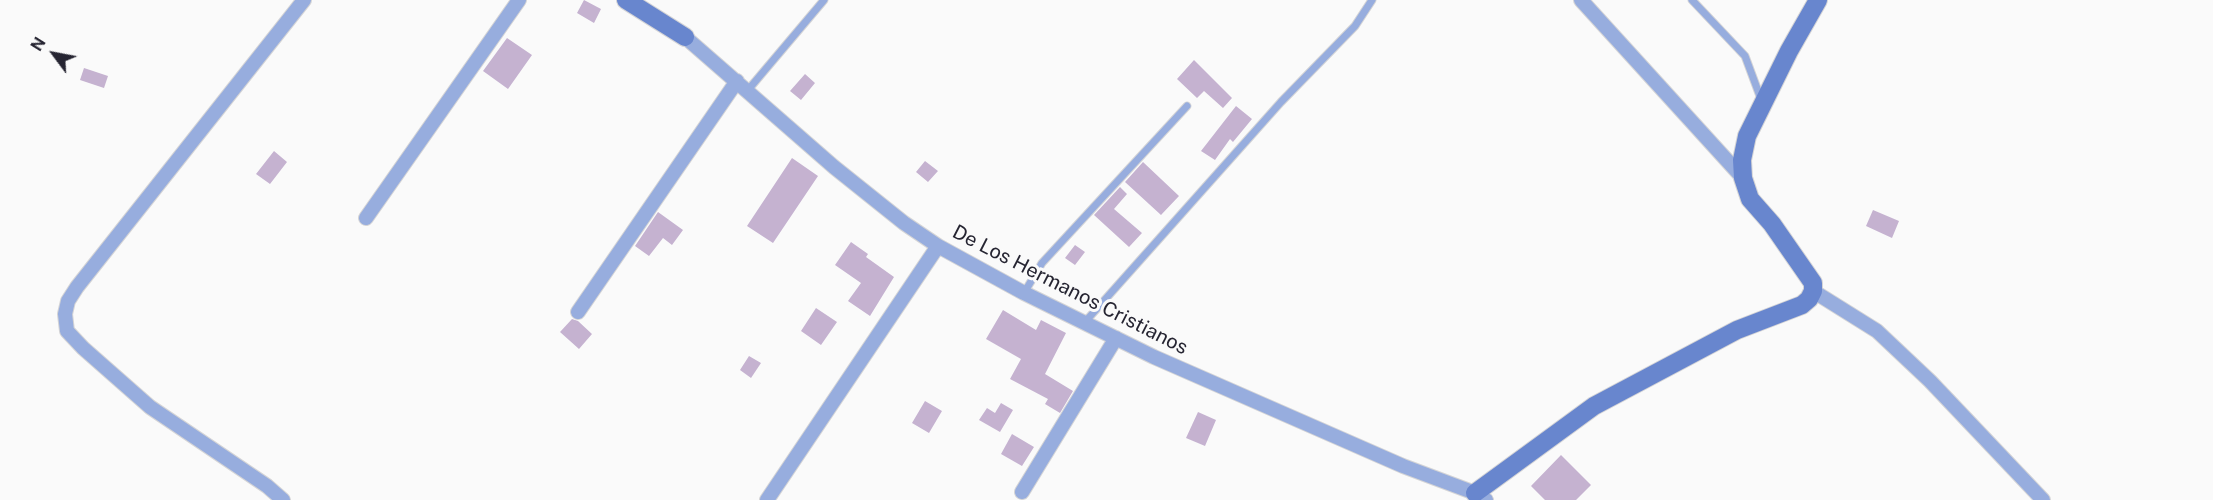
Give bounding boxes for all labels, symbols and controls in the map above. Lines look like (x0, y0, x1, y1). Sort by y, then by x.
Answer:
north arrow (24, 24, 84, 84)
text: N (27, 34, 50, 55)
street label: De Los Hermanos Cristianos (948, 220, 1192, 360)

